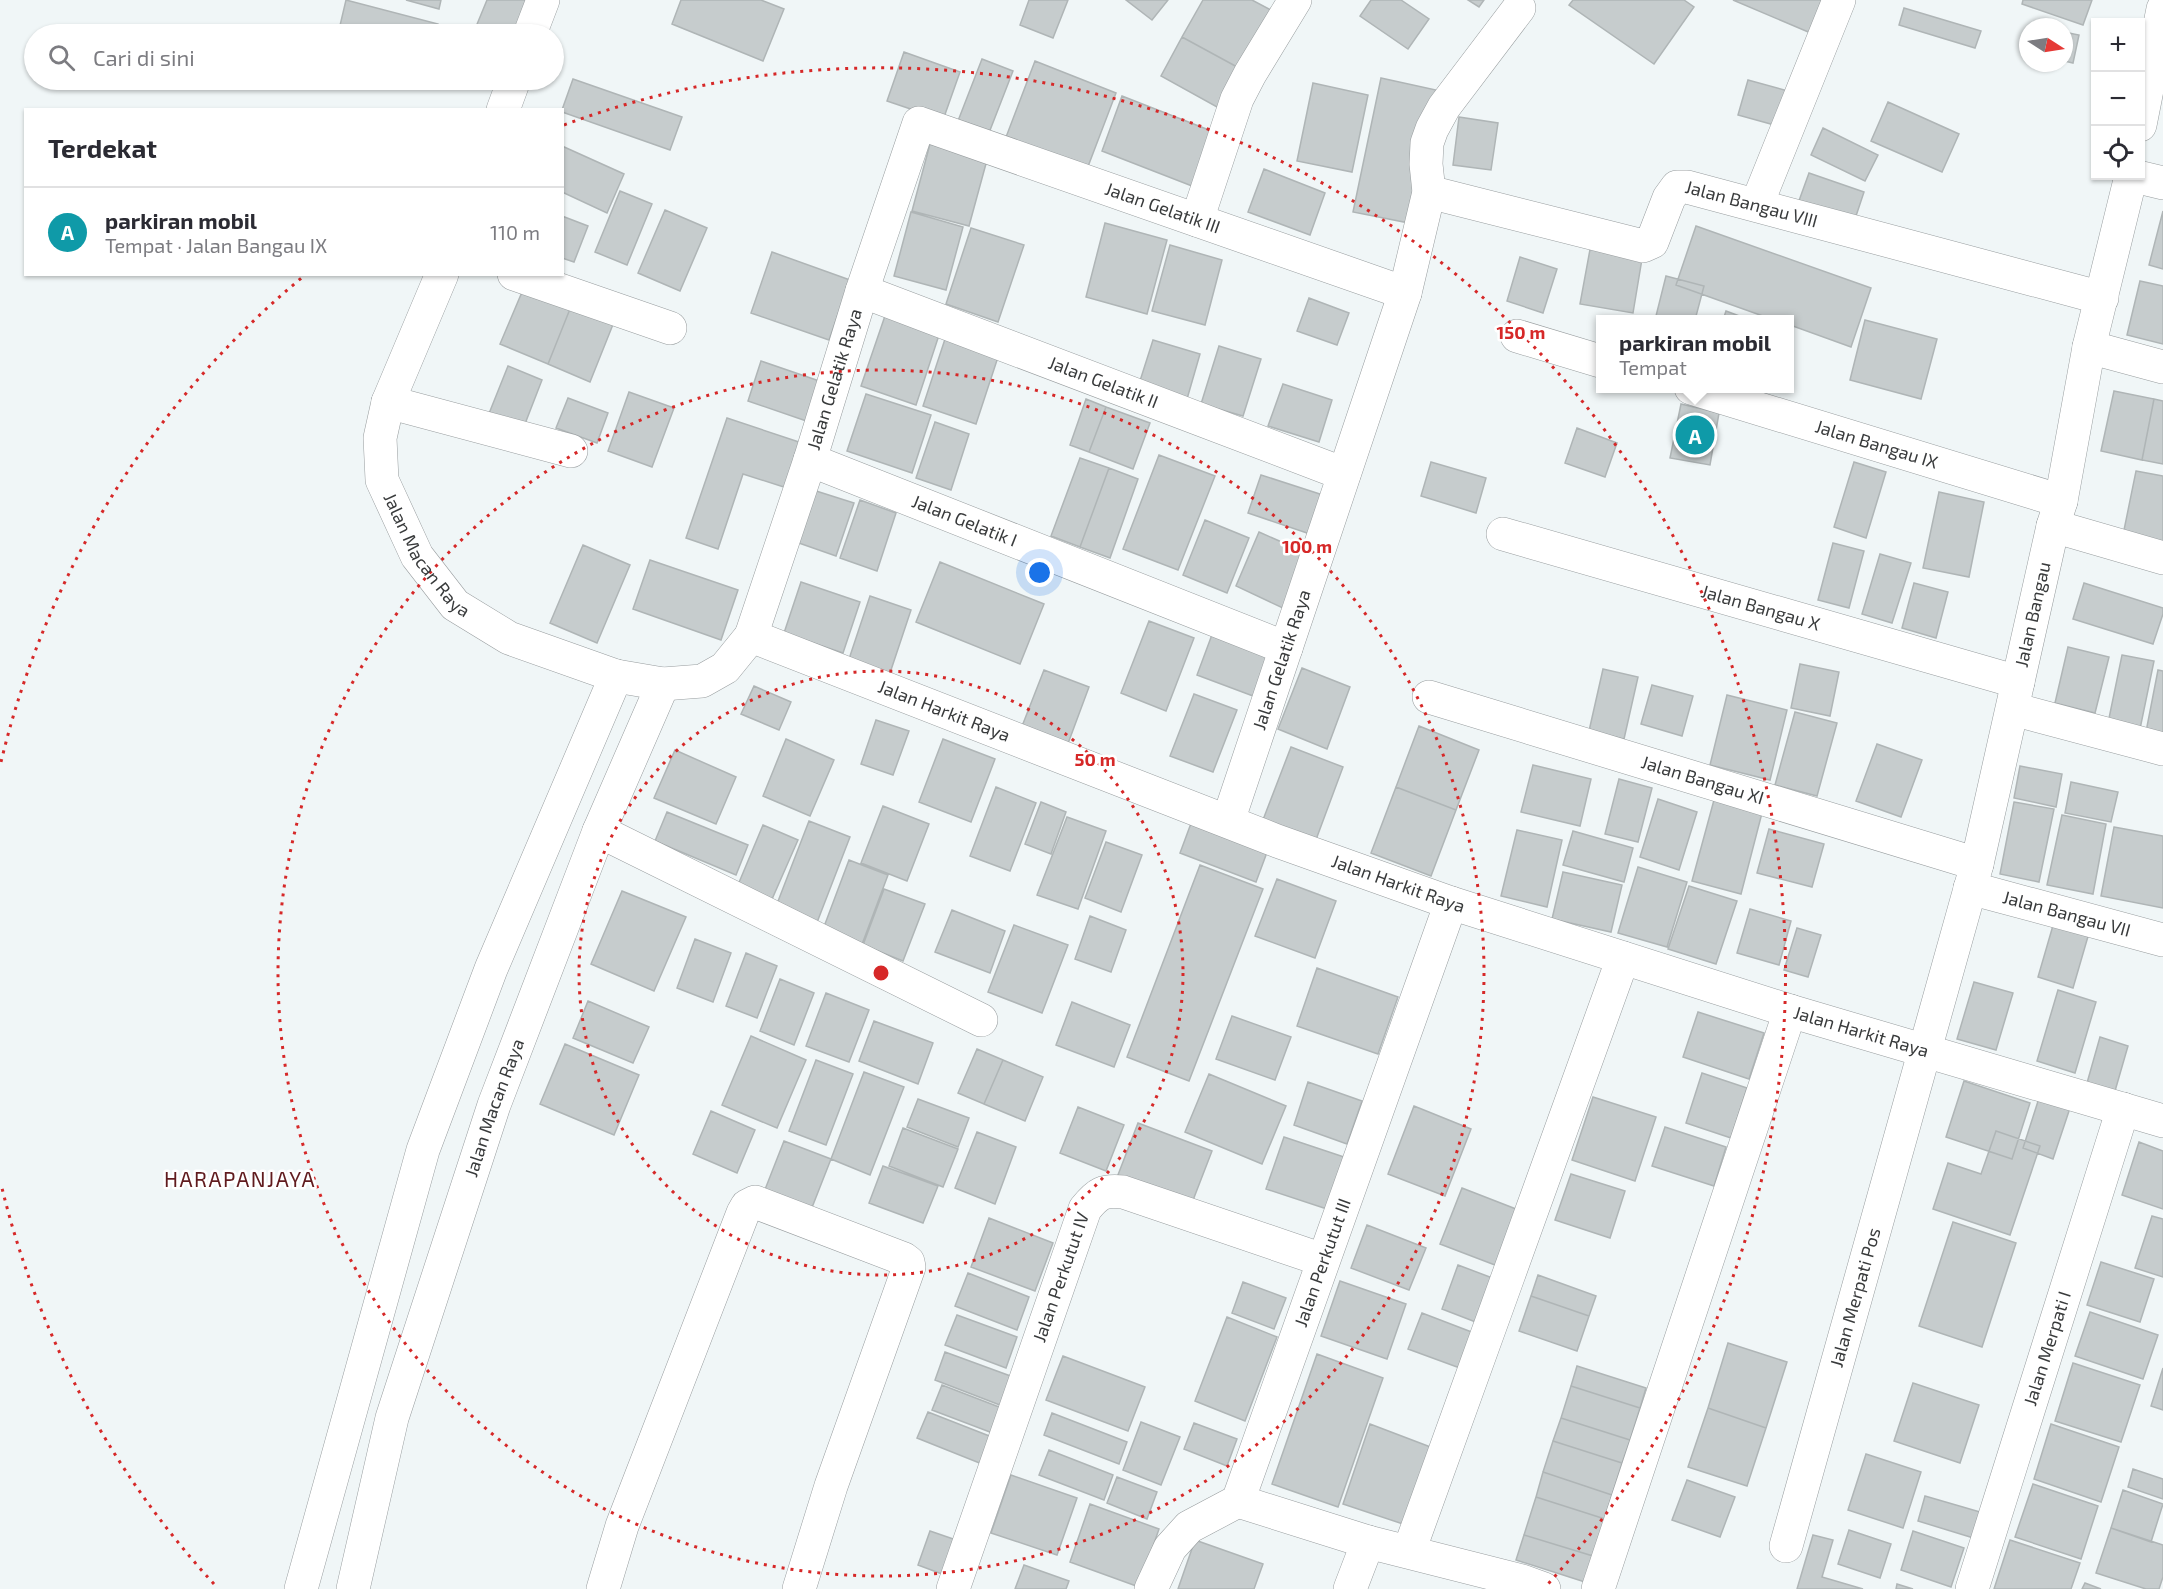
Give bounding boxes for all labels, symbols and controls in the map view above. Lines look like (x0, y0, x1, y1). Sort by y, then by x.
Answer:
north arrow (2019, 18, 2073, 72)
map controls (2091, 18, 2145, 180)
button: + (2091, 18, 2145, 72)
search box (24, 24, 564, 90)
icon: search (45, 41, 78, 74)
text: Cari di sini (93, 44, 195, 70)
button: − (2091, 72, 2145, 126)
button: locate (2091, 126, 2145, 180)
text: Terdekat (48, 132, 157, 163)
street label: Jalan Bangau VIII (1683, 175, 1820, 231)
street label: Jalan Gelatik III (1103, 177, 1223, 238)
text: parkiran mobil (105, 207, 257, 233)
text: A (61, 220, 74, 244)
text: 110 m (490, 220, 540, 244)
text: Tempat · Jalan Bangau IX (105, 233, 327, 257)
street label: Jalan Gelatik Raya (802, 306, 866, 452)
popup (1596, 315, 1794, 393)
text: 150 m (1497, 321, 1545, 343)
text: parkiran mobil (1619, 329, 1771, 355)
street label: Jalan Gelatik II (1046, 351, 1162, 412)
text: Tempat (1619, 355, 1687, 379)
pin: A (1676, 412, 1714, 458)
street label: Jalan Bangau IX (1813, 415, 1941, 473)
street label: Jalan Macan Raya (379, 489, 474, 621)
street label: Jalan Gelatik I (909, 489, 1020, 551)
text: 100 m (1282, 535, 1332, 557)
your location (1025, 558, 1054, 587)
street label: Jalan Bangau (2010, 559, 2055, 669)
street label: Jalan Bangau X (1699, 580, 1823, 635)
street label: Jalan Gelatik Raya (1247, 586, 1315, 733)
street label: Jalan Harkit Raya (875, 675, 1014, 746)
text: 50 m (1074, 748, 1116, 770)
street label: Jalan Bangau XI (1639, 750, 1767, 808)
street label: Jalan Harkit Raya (1329, 849, 1468, 917)
street label: Jalan Bangau VII (2001, 885, 2133, 941)
centre of rings (871, 963, 891, 983)
street label: Jalan Harkit Raya (1791, 1001, 1932, 1061)
street label: Jalan Macan Raya (459, 1035, 528, 1179)
district label: HARAPANJAYA (164, 1166, 316, 1191)
street label: Jalan Perkutut III (1289, 1195, 1355, 1329)
street label: Jalan Perkutut IV (1028, 1209, 1093, 1345)
street label: Jalan Merpati Pos (1825, 1225, 1885, 1370)
street label: Jalan Merpati I (2018, 1288, 2075, 1408)

